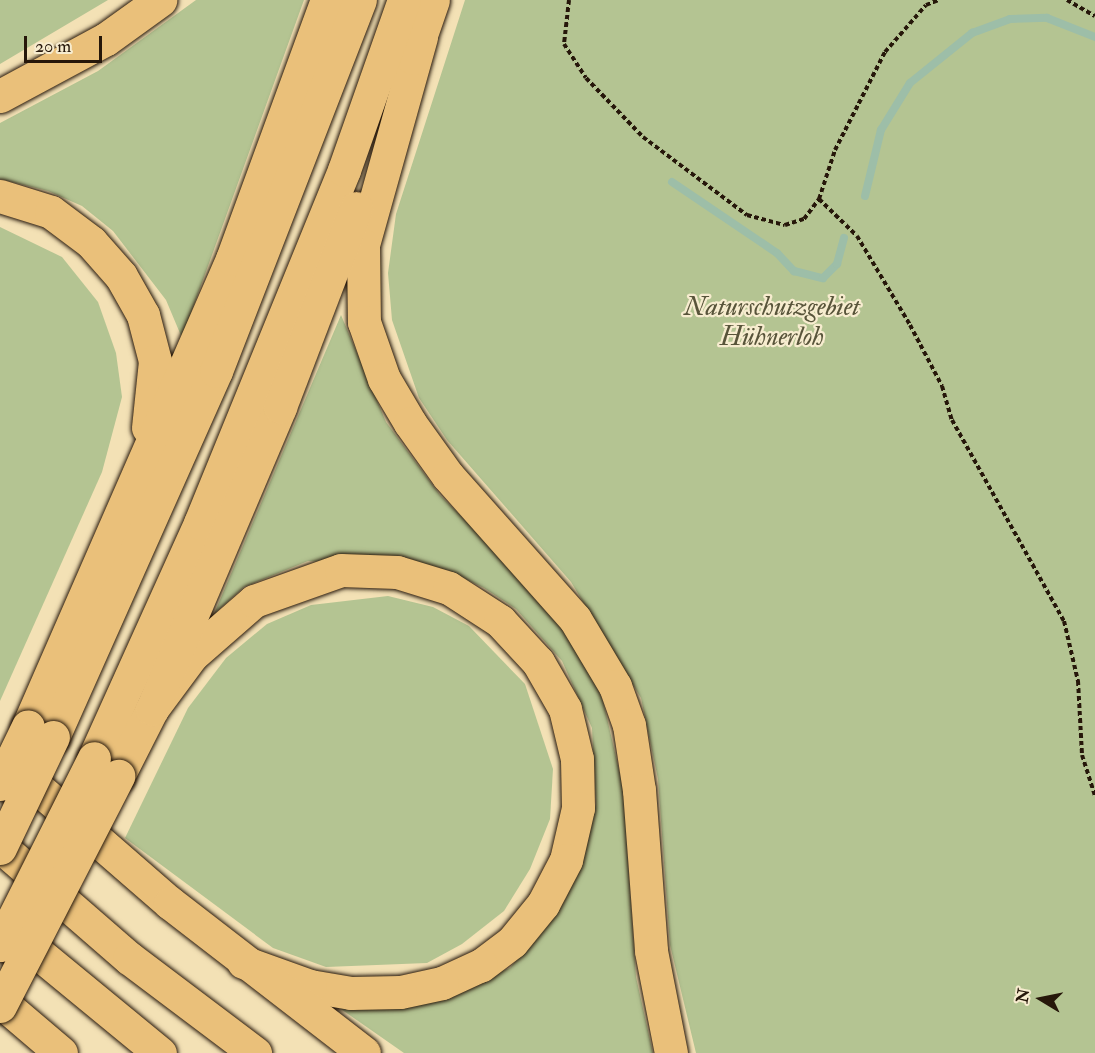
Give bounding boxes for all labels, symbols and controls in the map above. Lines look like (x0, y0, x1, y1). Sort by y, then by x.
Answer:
scale bar (27, 24, 105, 62)
text: 20 m (35, 35, 71, 58)
park label: Naturschutzgebiet Hühnerloh (684, 292, 860, 354)
north arrow (1011, 969, 1071, 1029)
text: N (1012, 987, 1034, 1005)

